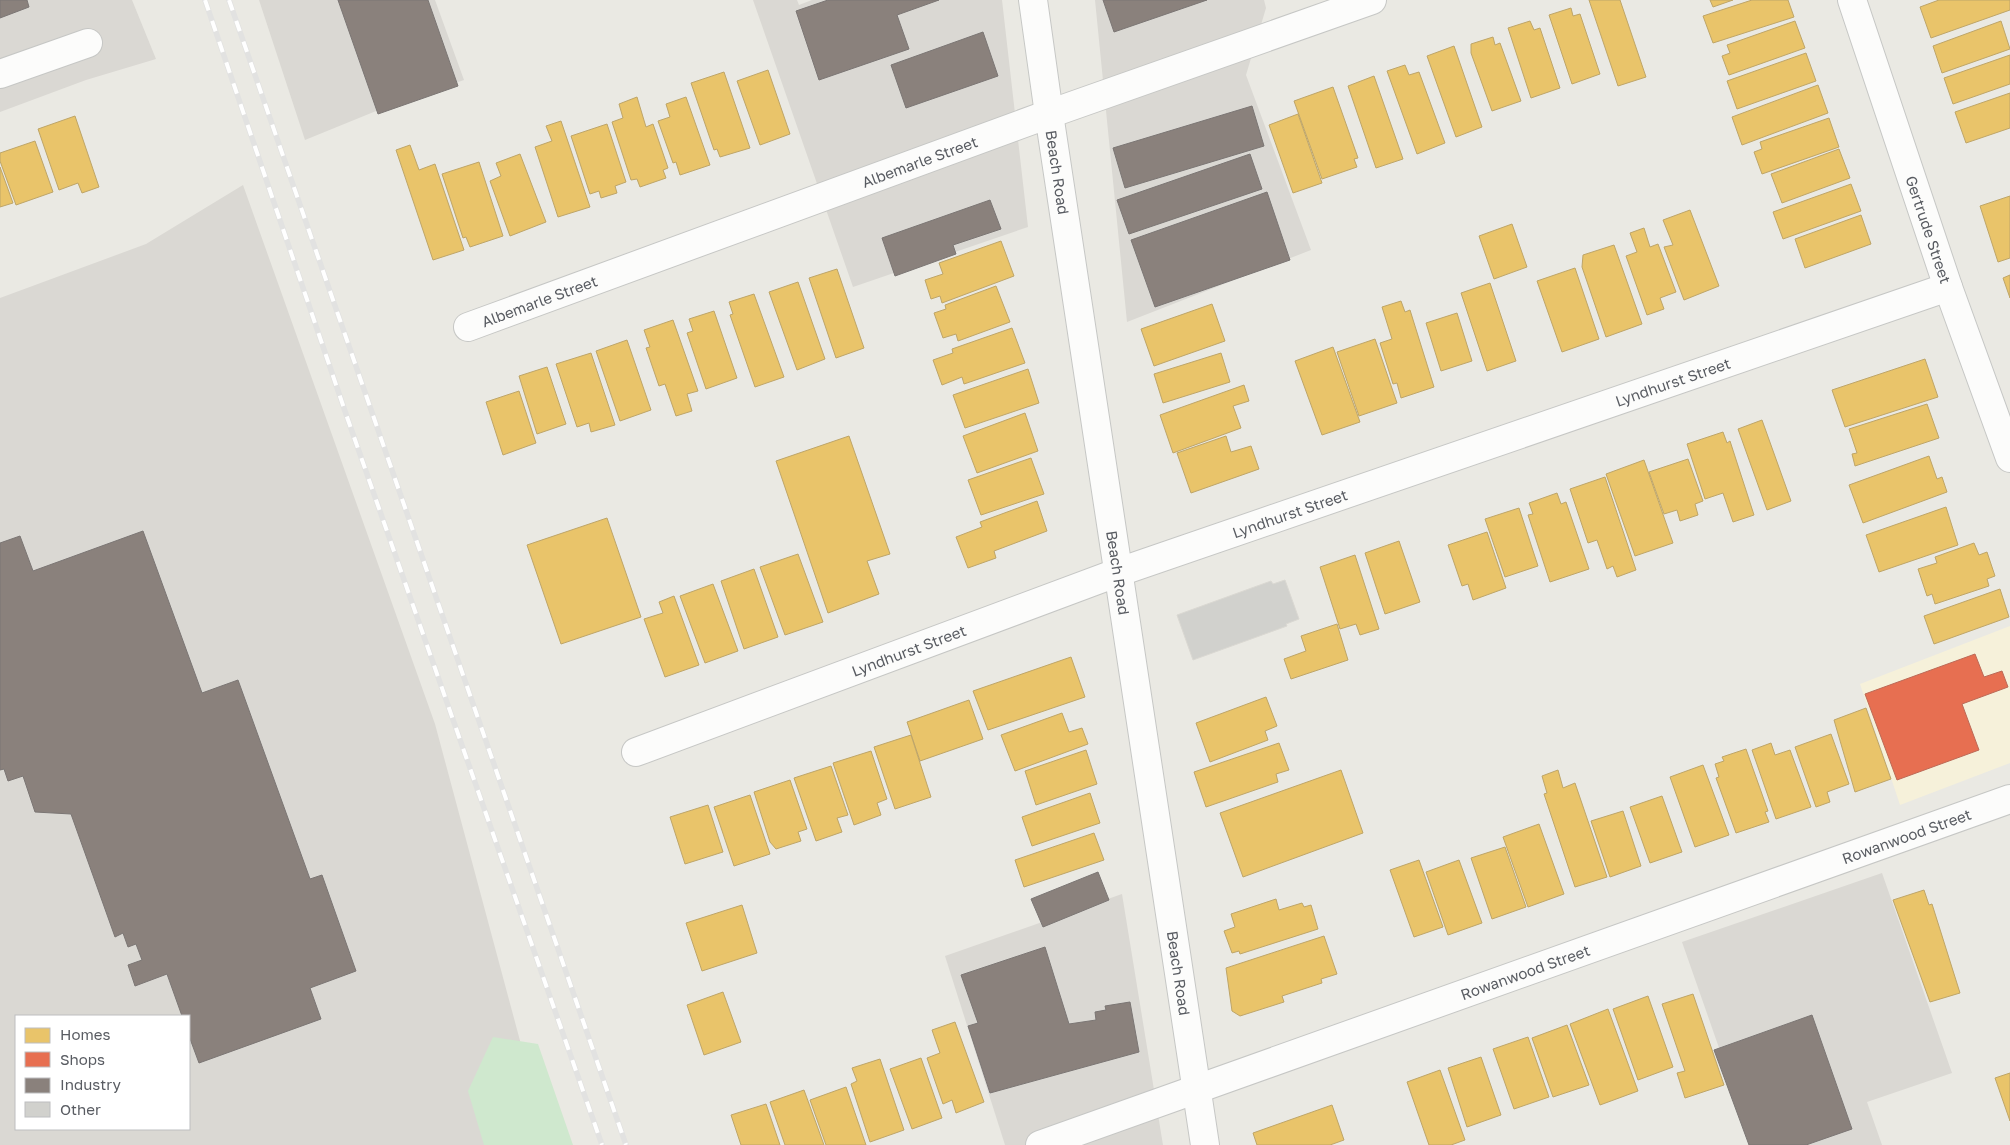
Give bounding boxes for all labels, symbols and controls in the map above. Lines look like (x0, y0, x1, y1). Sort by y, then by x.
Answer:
street label: Beach Road (1043, 129, 1073, 216)
street label: Albemarle Street (859, 132, 980, 191)
street label: Gertrude Street (1902, 173, 1955, 286)
street label: Albemarle Street (479, 271, 600, 330)
street label: Lyndhurst Street (1613, 354, 1733, 410)
street label: Lyndhurst Street (1230, 485, 1350, 541)
street label: Beach Road (1103, 529, 1134, 616)
street label: Lyndhurst Street (849, 621, 968, 680)
street label: Rowanwood Street (1840, 805, 1974, 867)
street label: Beach Road (1164, 930, 1194, 1017)
street label: Rowanwood Street (1458, 941, 1592, 1003)
legend (15, 1015, 190, 1130)
text: Homes (60, 1025, 110, 1043)
text: Shops (60, 1050, 105, 1068)
text: Industry (60, 1075, 121, 1093)
text: Other (60, 1100, 101, 1118)

